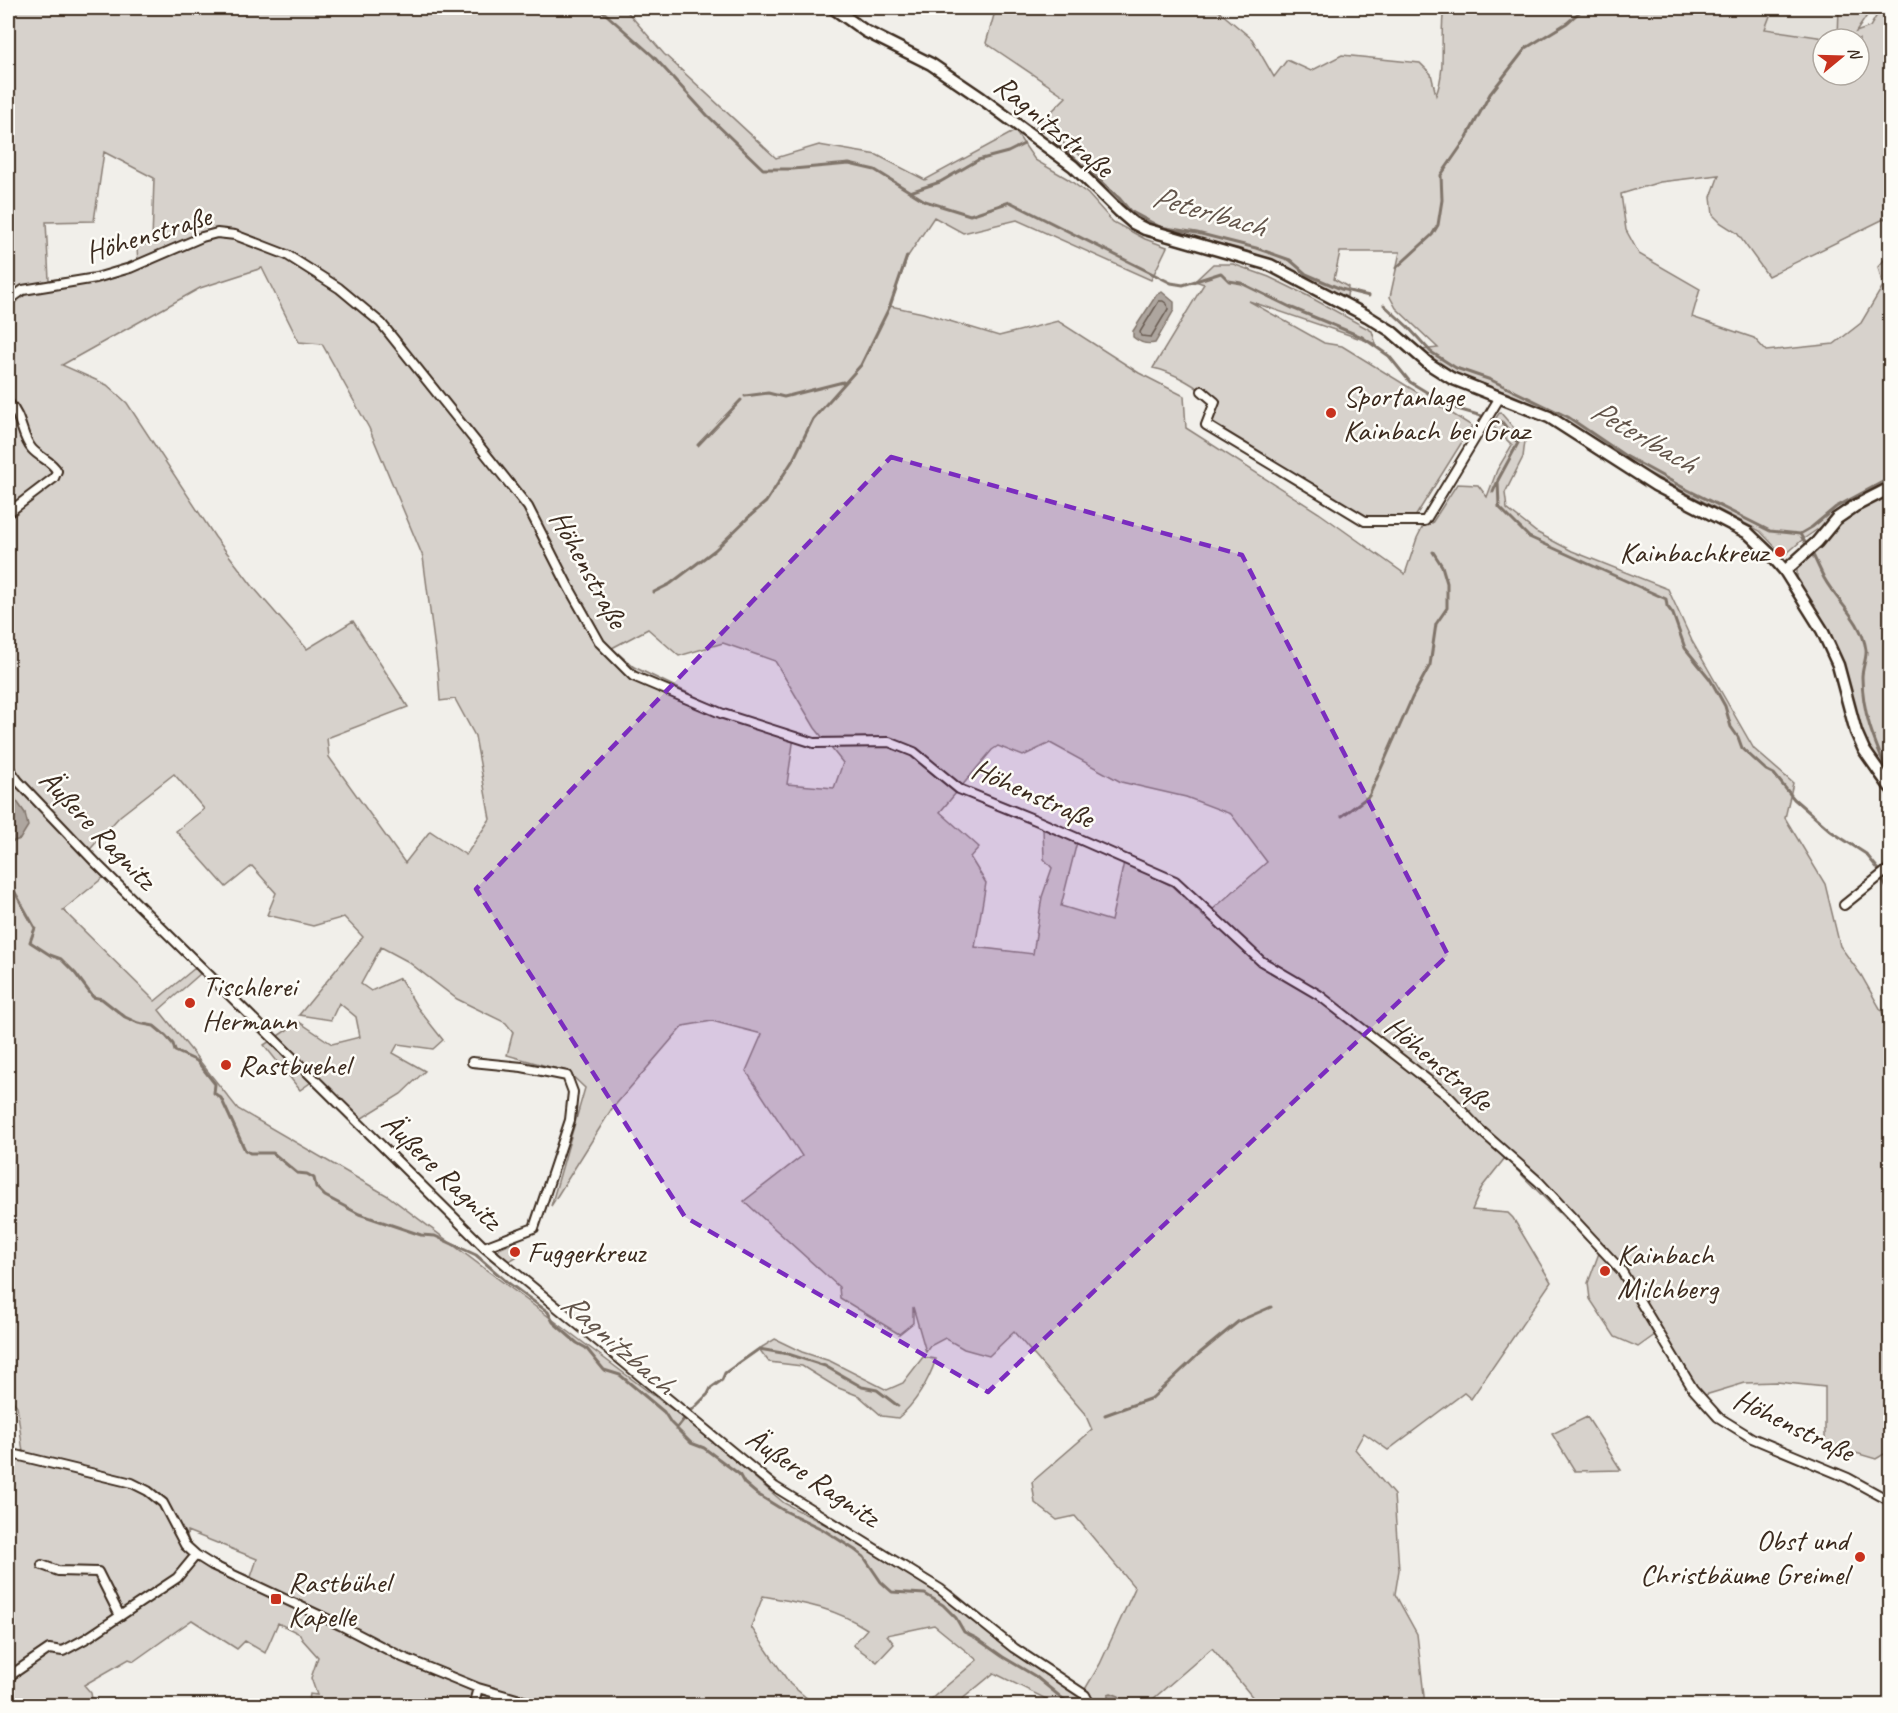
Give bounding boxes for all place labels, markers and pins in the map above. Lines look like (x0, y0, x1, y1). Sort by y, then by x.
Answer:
place label: Sportanlage Kainbach bei Graz (1343, 377, 1533, 449)
marker: Sportanlage Kainbach bei Graz (1324, 406, 1338, 420)
place label: Kainbachkreuz (1620, 533, 1772, 571)
marker: Kainbachkreuz (1773, 545, 1787, 559)
place label: Tischlerei Hermann (202, 967, 300, 1039)
marker: Tischlerei Hermann (183, 996, 197, 1010)
place label: Rastbuehel (238, 1046, 355, 1084)
marker: Rastbuehel (219, 1058, 233, 1072)
place label: Fuggerkreuz (527, 1233, 647, 1271)
place label: Kainbach Milchberg (1617, 1235, 1720, 1307)
marker: Fuggerkreuz (508, 1245, 522, 1259)
marker: Kainbach Milchberg (1598, 1264, 1612, 1278)
place label: Obst und Christbäume Greimel (1640, 1521, 1853, 1593)
marker: Obst und Christbäume Greimel (1853, 1550, 1867, 1564)
place label: Rastbühel Kapelle (288, 1563, 395, 1635)
marker: Rastbühel Kapelle (269, 1592, 283, 1606)

